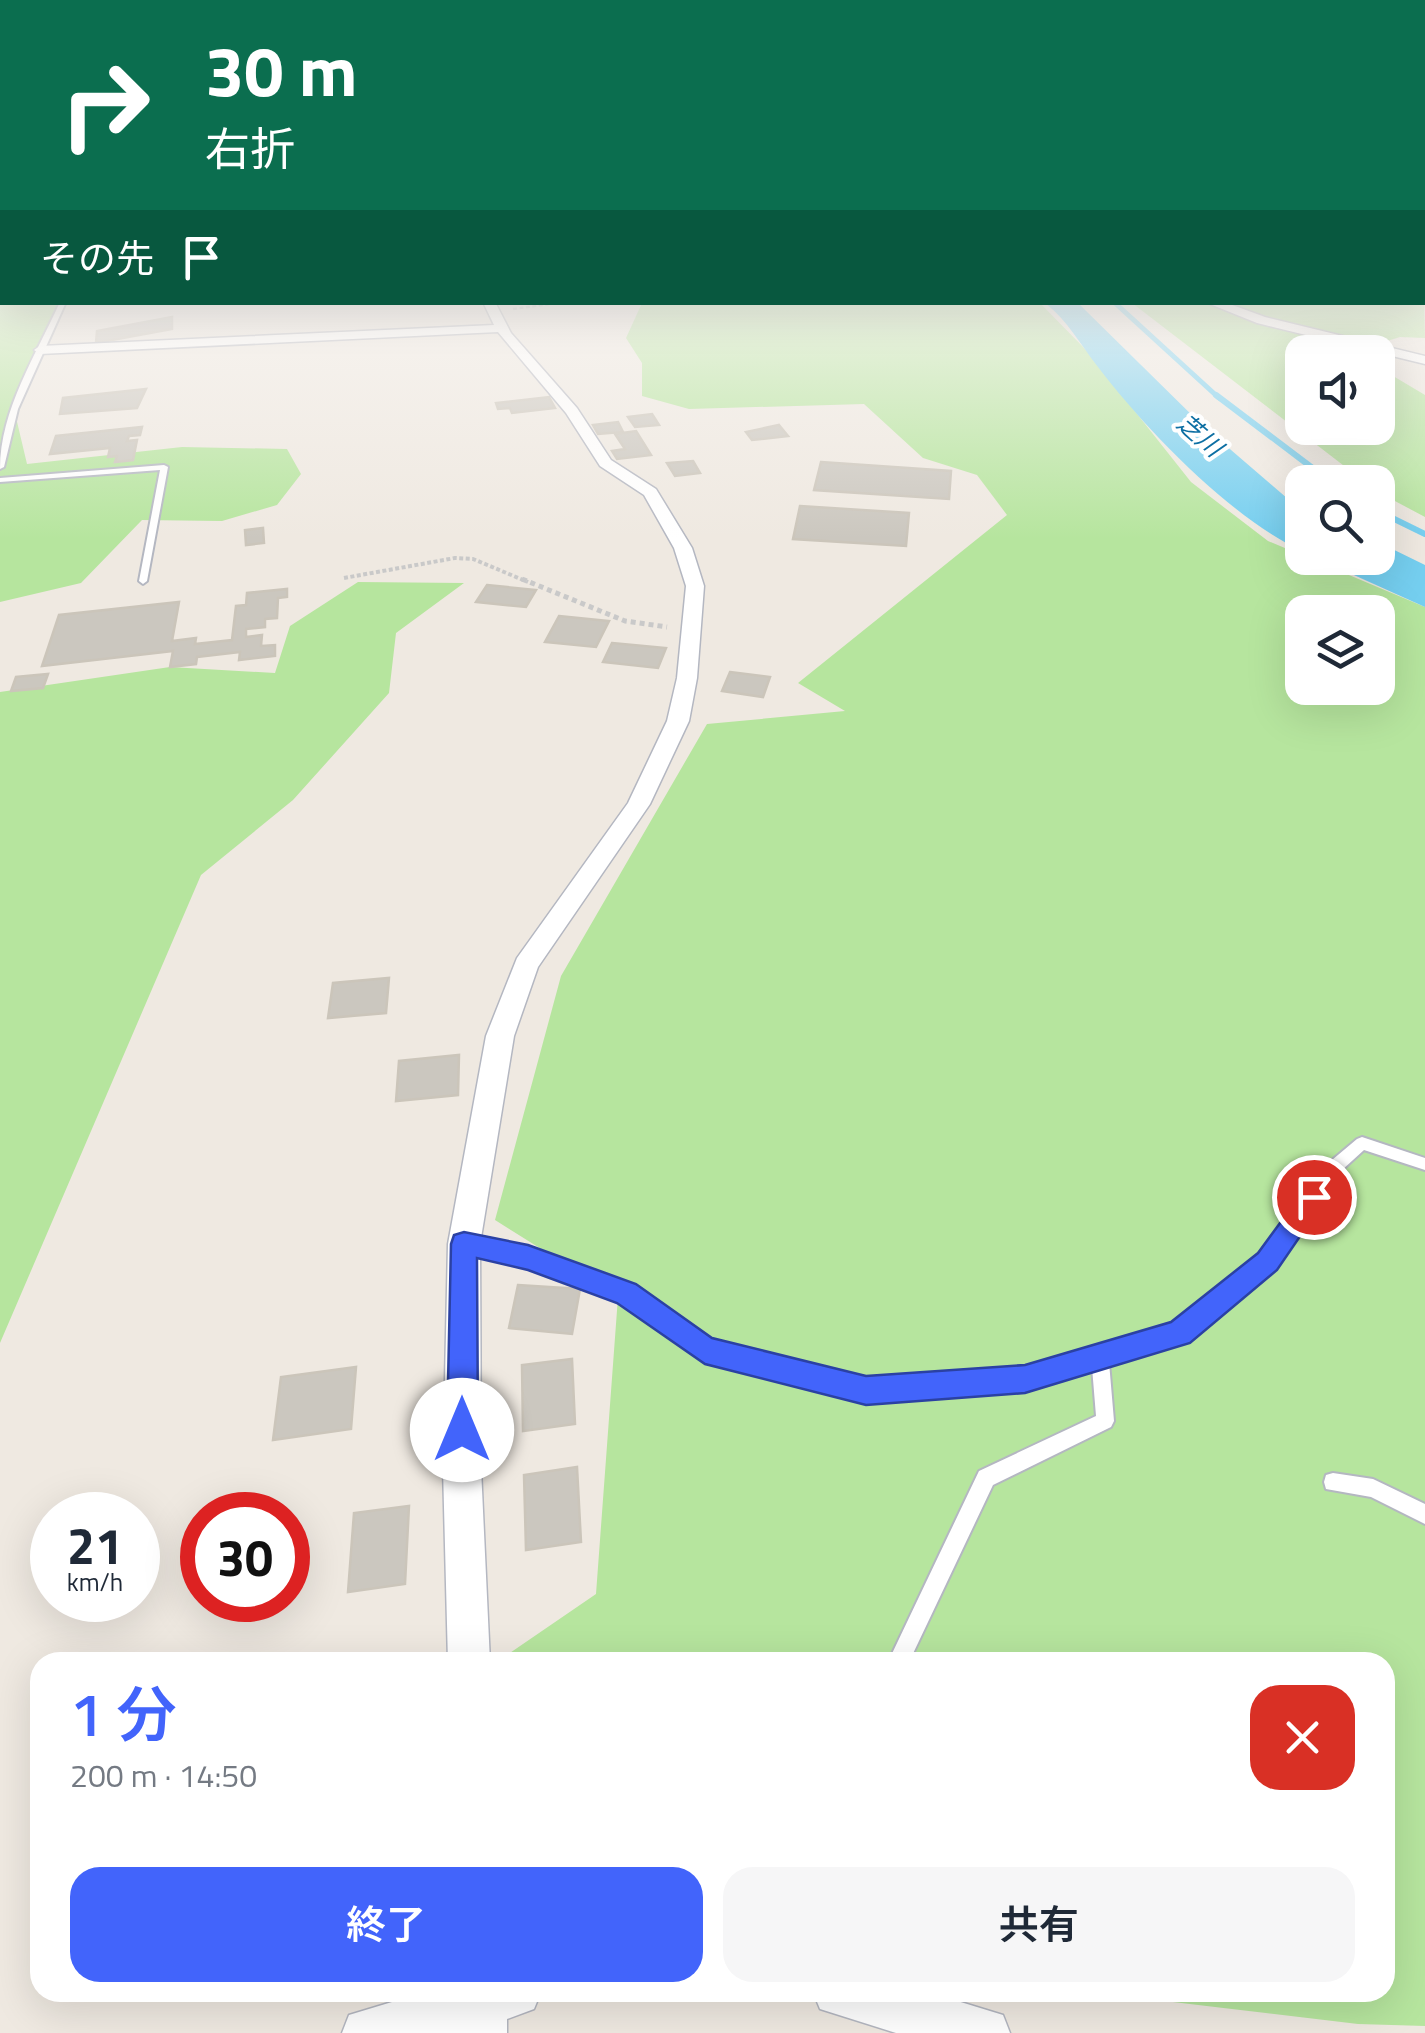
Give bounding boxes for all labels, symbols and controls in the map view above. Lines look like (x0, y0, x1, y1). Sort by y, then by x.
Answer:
text: 30 m (205, 17, 358, 123)
icon: right (40, 40, 170, 170)
text: 右折 (205, 114, 295, 182)
text: その先 (40, 229, 154, 287)
icon: arrive (174, 230, 229, 285)
map controls (1285, 335, 1395, 705)
button: sound (1285, 335, 1395, 445)
water label: 芝川 (1169, 404, 1234, 468)
button: search (1285, 465, 1395, 575)
button: layers (1285, 595, 1395, 705)
pin (1272, 1155, 1357, 1240)
icon: arrive (1287, 1170, 1342, 1225)
position arrow (410, 1378, 514, 1482)
speed limit sign: 30 (180, 1492, 310, 1622)
text: 21 (67, 1507, 123, 1583)
text: km/h (67, 1563, 123, 1601)
text: 1 分 (70, 1668, 177, 1759)
button: close (1250, 1685, 1355, 1790)
text: 200 m · 14:50 (70, 1751, 257, 1799)
button: 終了 (70, 1867, 703, 1982)
button: 共有 (723, 1867, 1355, 1982)

